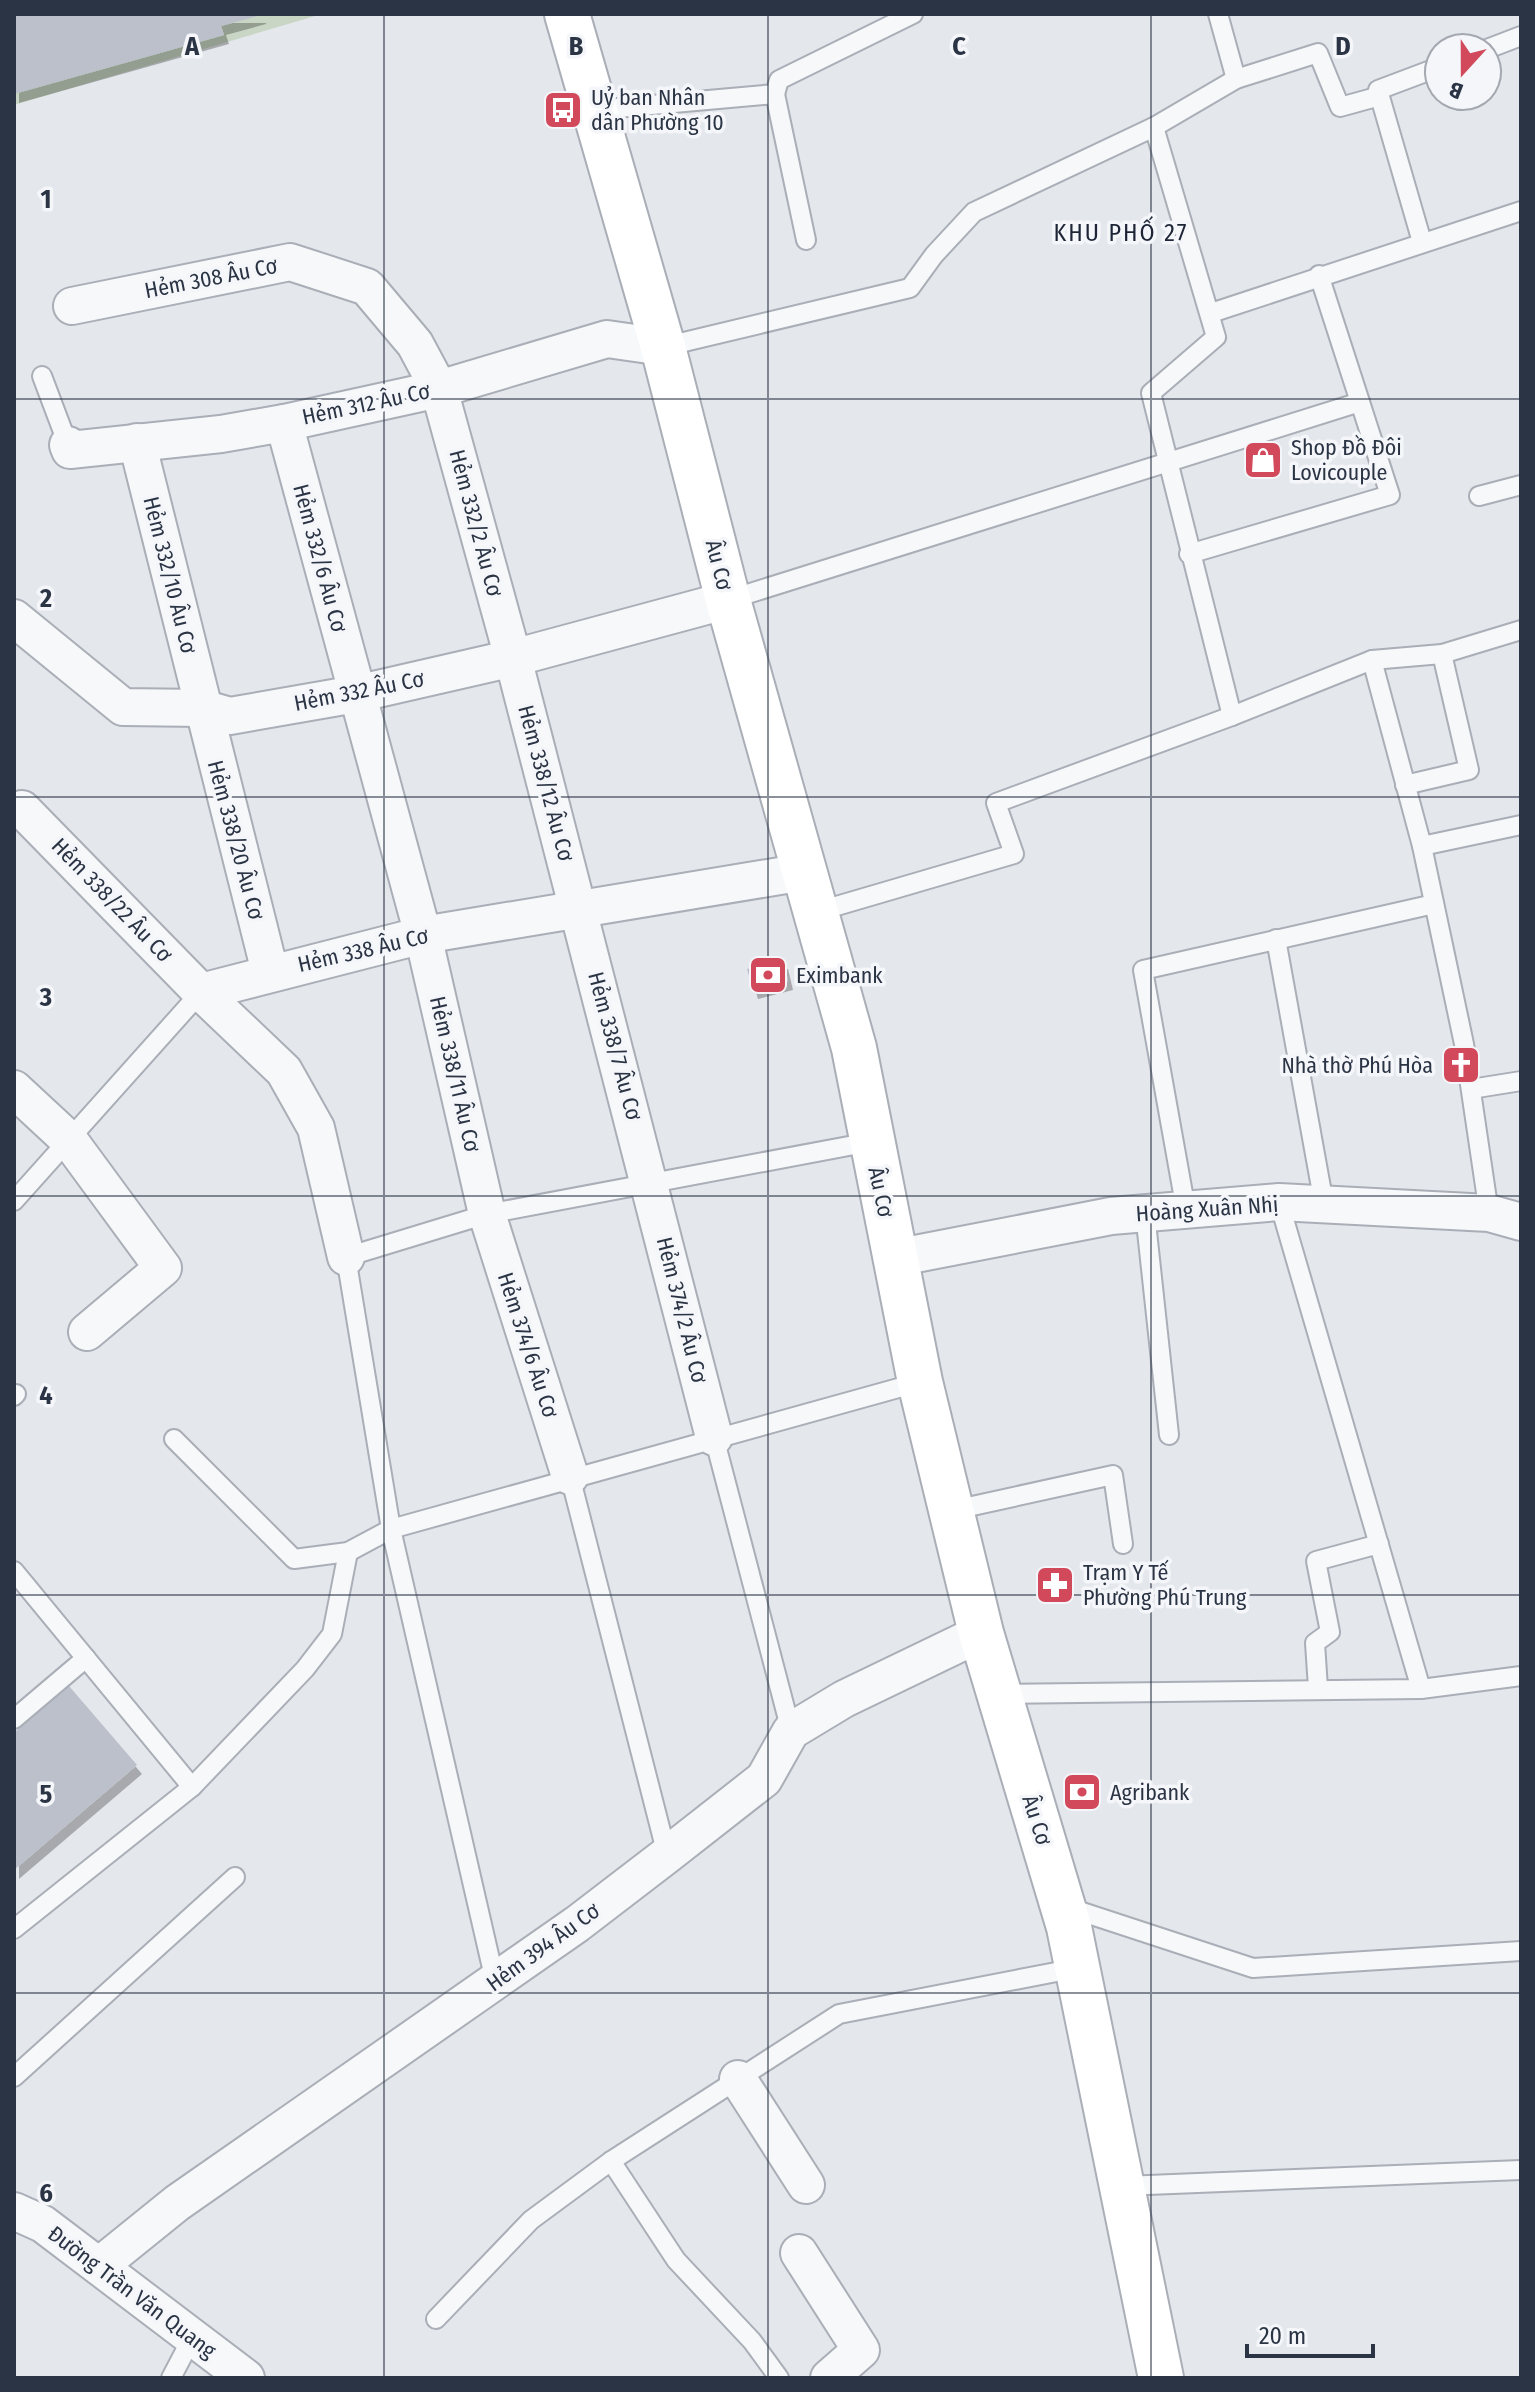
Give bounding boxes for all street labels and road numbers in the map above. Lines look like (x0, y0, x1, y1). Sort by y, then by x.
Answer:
street label: Hẻm 308 Âu Cơ (142, 252, 280, 304)
street label: Hẻm 312 Âu Cơ (300, 377, 432, 431)
street label: Hẻm 332/2 Âu Cơ (443, 447, 509, 599)
street label: Hẻm 332/6 Âu Cơ (287, 481, 353, 635)
street label: Hẻm 332/10 Âu Cơ (137, 494, 203, 656)
street label: Âu Cơ (700, 537, 738, 593)
street label: Hẻm 332 Âu Cơ (292, 665, 426, 717)
street label: Hẻm 338/12 Âu Cơ (512, 702, 580, 864)
street label: Hẻm 338/20 Âu Cơ (202, 757, 270, 923)
street label: Hẻm 338/22 Âu Cơ (46, 832, 178, 968)
street label: Hẻm 338 Âu Cơ (295, 922, 431, 978)
street label: Hẻm 338/7 Âu Cơ (582, 969, 648, 1123)
street label: Hẻm 338/11 Âu Cơ (424, 993, 486, 1155)
street label: Âu Cơ (863, 1164, 900, 1220)
street label: Hoàng Xuân Nhị (1135, 1191, 1279, 1227)
street label: Hẻm 374/2 Âu Cơ (651, 1234, 713, 1386)
street label: Hẻm 374/6 Âu Cơ (492, 1269, 564, 1421)
street label: Âu Cơ (1016, 1792, 1058, 1848)
street label: Hẻm 394 Âu Cơ (481, 1897, 605, 1997)
street label: Đường Trần Văn Quang (43, 2220, 222, 2364)

